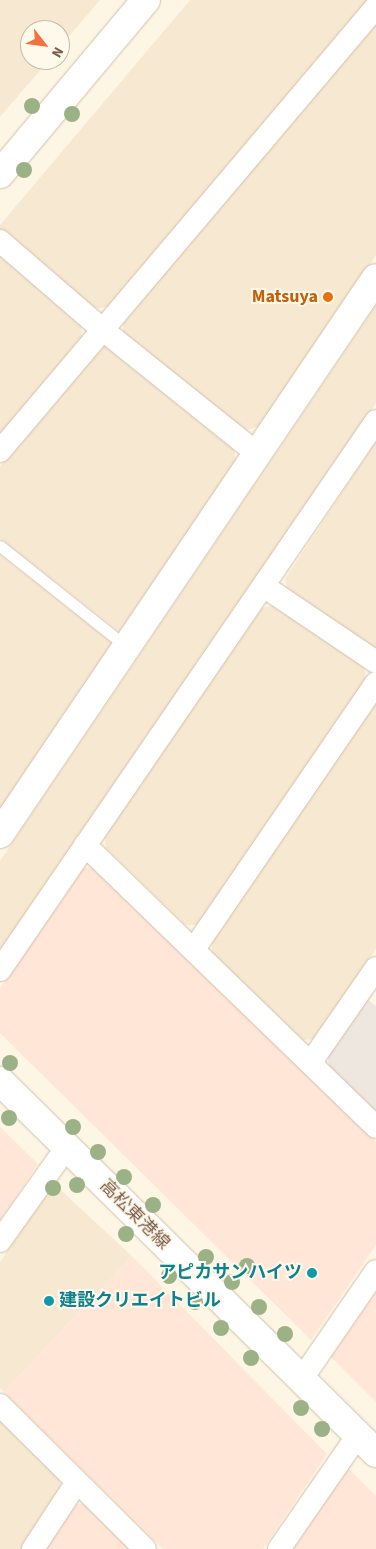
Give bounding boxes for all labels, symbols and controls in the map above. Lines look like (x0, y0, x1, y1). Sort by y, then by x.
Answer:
north arrow (20, 20, 70, 70)
text: N (46, 43, 68, 61)
place label: Matsuya (252, 286, 318, 308)
marker: Matsuya (322, 291, 334, 303)
street label: 高松東港線 (95, 1176, 173, 1254)
place label: アピカサンハイツ (158, 1262, 302, 1284)
marker: アピカサンハイツ (306, 1267, 318, 1279)
place label: 建設クリエイトビル (59, 1290, 221, 1312)
marker: 建設クリエイトビル (43, 1295, 55, 1307)

